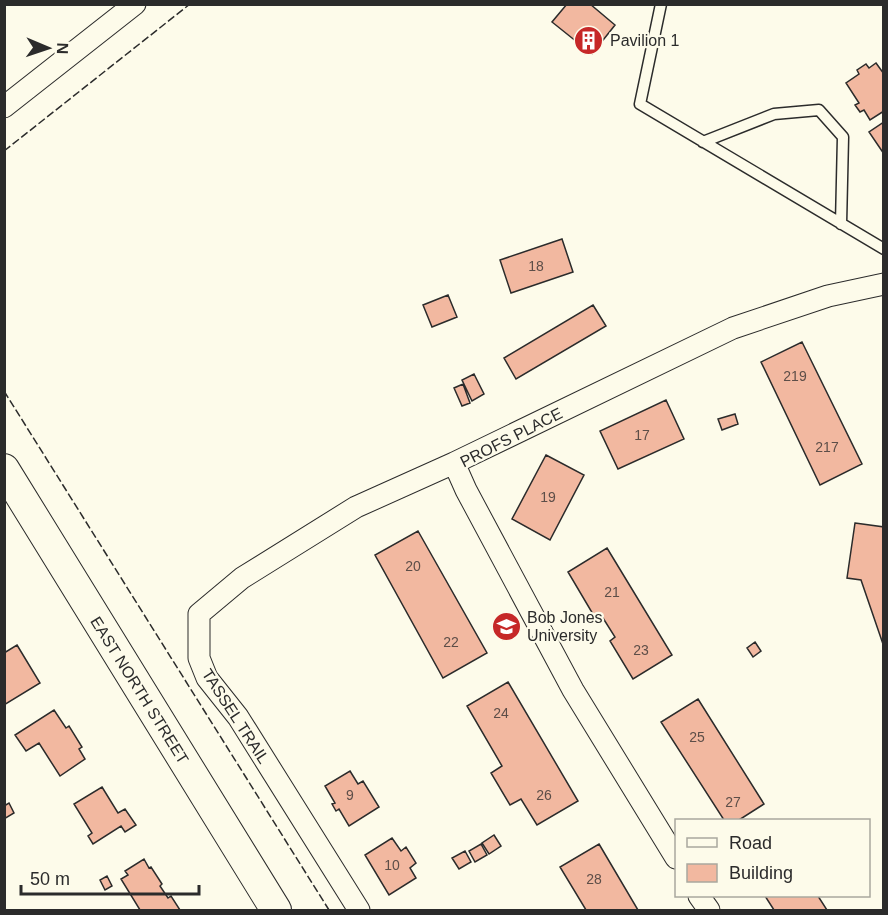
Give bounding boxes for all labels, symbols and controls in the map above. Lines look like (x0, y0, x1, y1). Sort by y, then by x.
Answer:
north arrow (18, 18, 78, 78)
building icon: Pavilion 1 (573, 24, 605, 56)
place label: Pavilion 1 (610, 32, 679, 49)
text: N (54, 42, 71, 55)
house number: 18 (528, 258, 544, 274)
house number: 219 (783, 368, 807, 384)
street label: PROFS PLACE (457, 404, 565, 470)
house number: 17 (634, 427, 650, 443)
house number: 217 (815, 439, 839, 455)
house number: 19 (540, 489, 556, 505)
house number: 20 (405, 558, 421, 574)
house number: 21 (604, 584, 620, 600)
place label: Bob Jones University (527, 609, 603, 644)
school or university icon: Bob Jones University (490, 610, 522, 642)
street label: EAST NORTH STREET (87, 614, 192, 767)
house number: 22 (443, 634, 459, 650)
house number: 23 (633, 642, 649, 658)
street label: TASSEL TRAIL (199, 666, 272, 767)
house number: 24 (493, 705, 509, 721)
house number: 25 (689, 729, 705, 745)
house number: 9 (346, 787, 354, 803)
house number: 26 (536, 787, 552, 803)
house number: 27 (725, 794, 741, 810)
legend (675, 819, 870, 897)
text: Road (729, 833, 772, 853)
house number: 10 (384, 857, 400, 873)
scale bar (21, 858, 200, 896)
text: Building (729, 863, 793, 883)
text: 50 m (30, 869, 70, 889)
house number: 28 (586, 871, 602, 887)

